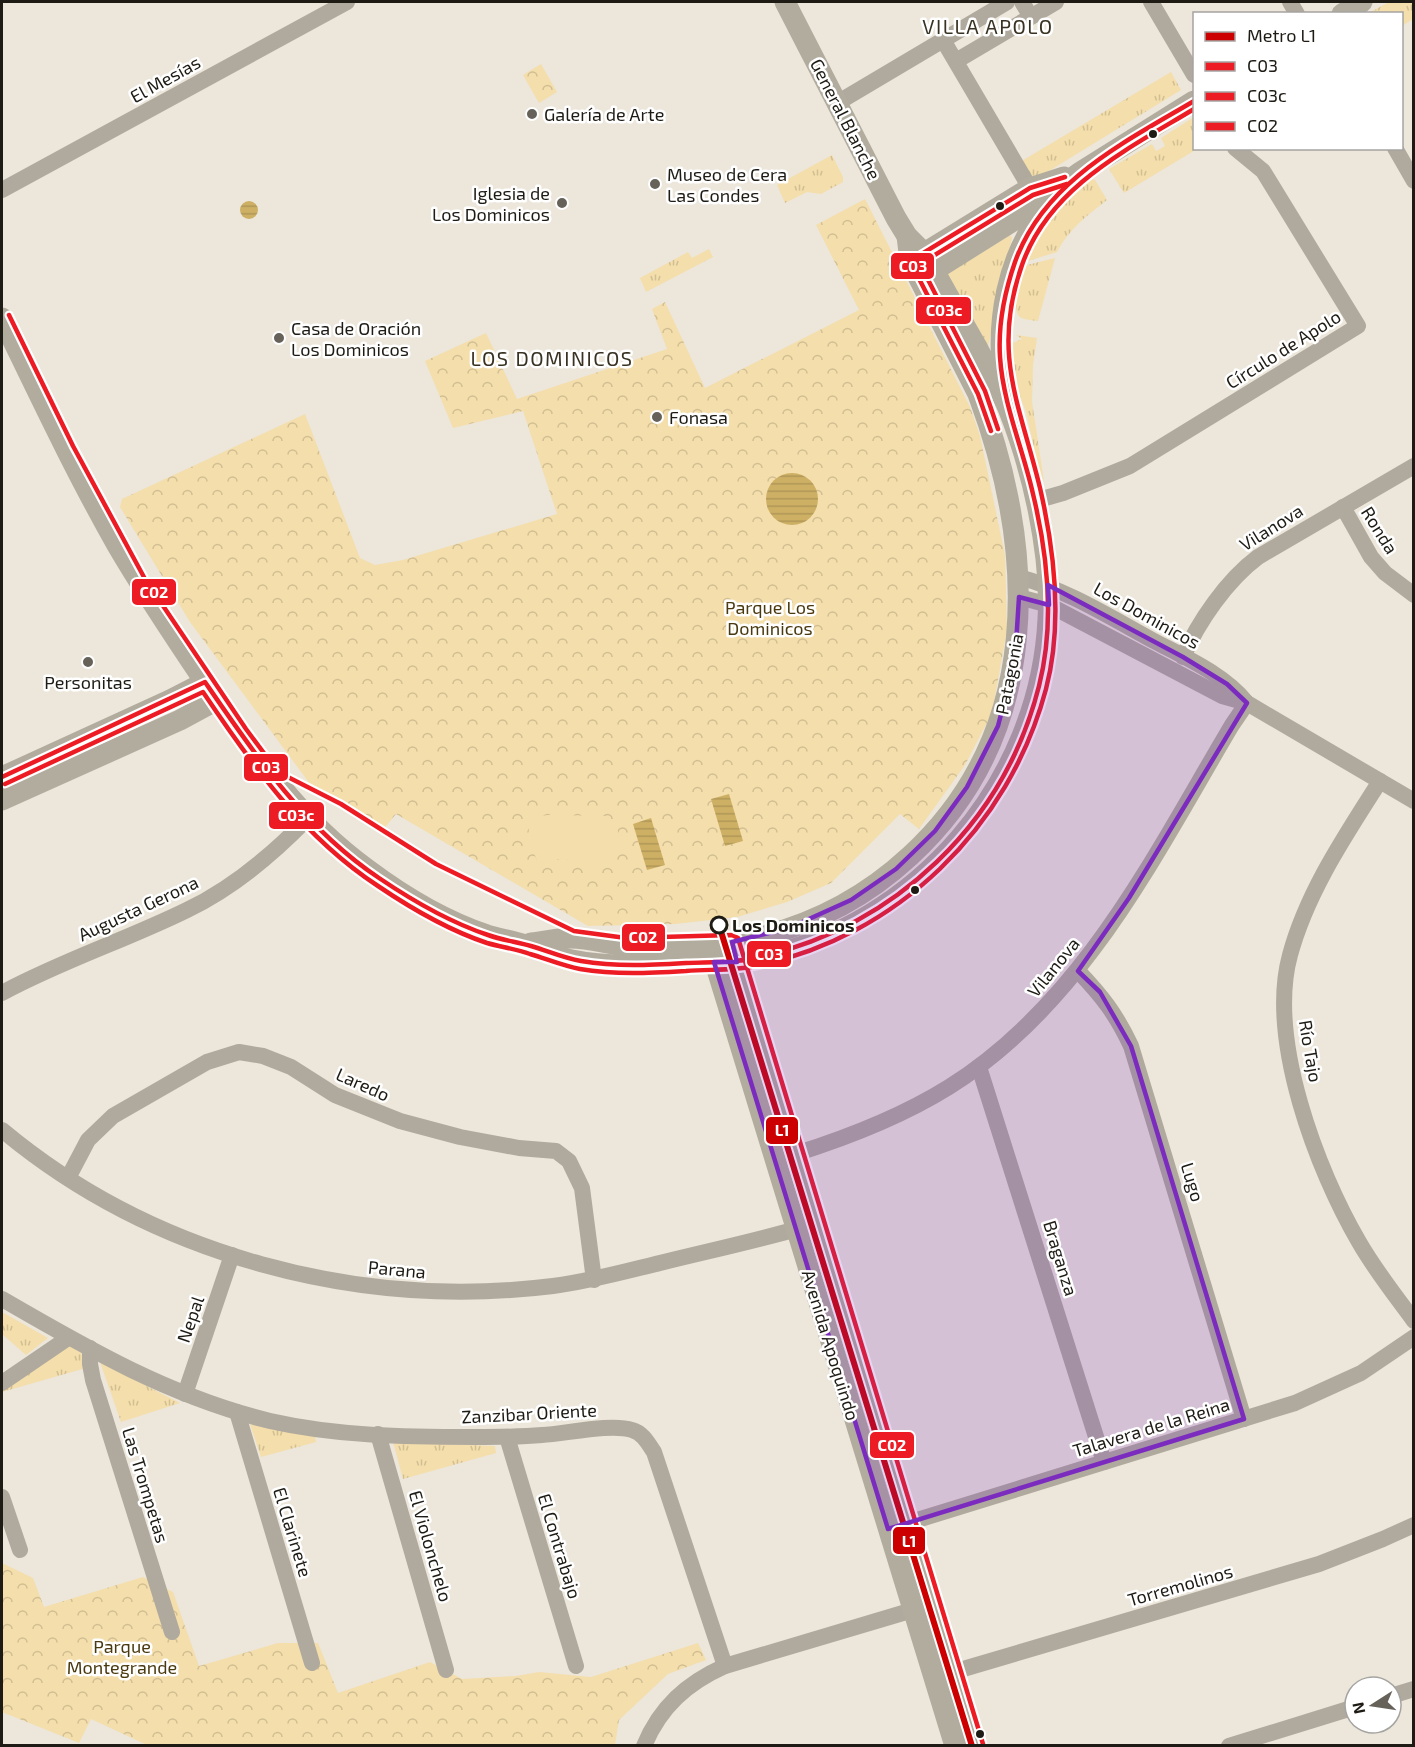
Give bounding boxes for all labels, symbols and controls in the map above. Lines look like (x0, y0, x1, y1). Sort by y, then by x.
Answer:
legend (1193, 12, 1403, 150)
district label: VILLA APOLO (922, 14, 1054, 38)
text: Metro L1 (1247, 24, 1316, 46)
street label: El Mesías (126, 51, 204, 107)
text: C03 (1247, 54, 1278, 76)
street label: General Blanche (806, 55, 886, 183)
text: C03c (1247, 84, 1287, 106)
place label: Galería de Arte (544, 103, 664, 125)
marker: Galería de Arte (525, 107, 539, 121)
text: C02 (1247, 114, 1278, 136)
unlabelled marker (1147, 128, 1159, 140)
place label: Museo de Cera Las Condes (667, 163, 787, 206)
marker: Museo de Cera Las Condes (648, 177, 662, 191)
place label: Iglesia de Los Dominicos (432, 182, 550, 225)
marker: Iglesia de Los Dominicos (555, 196, 569, 210)
unlabelled marker (994, 200, 1006, 212)
line badge: C03 (890, 252, 935, 280)
text: C03 (899, 256, 927, 275)
line badge: C03c (915, 296, 972, 325)
text: C03c (926, 300, 962, 319)
street label: Círculo de Apolo (1221, 305, 1345, 393)
place label: Casa de Oración Los Dominicos (291, 317, 421, 360)
marker: Casa de Oración Los Dominicos (272, 331, 286, 345)
district label: LOS DOMINICOS (470, 346, 634, 370)
place label: Fonasa (669, 406, 728, 428)
marker: Fonasa (650, 410, 664, 424)
street label: Vilanova (1235, 499, 1307, 555)
street label: Ronda (1357, 502, 1403, 558)
street label: Los Dominicos (1090, 577, 1204, 653)
line badge: C02 (131, 578, 177, 606)
text: C02 (140, 582, 168, 601)
park label: Parque Los Dominicos (725, 596, 815, 639)
street label: Patagonia (990, 632, 1028, 716)
marker: Personitas (81, 655, 95, 669)
place label: Personitas (44, 671, 132, 693)
line badge: C03 (243, 753, 289, 782)
text: C03 (252, 757, 280, 776)
line badge: C03c (268, 801, 325, 830)
text: C03c (278, 805, 314, 824)
street label: Augusta Gerona (74, 871, 202, 945)
unlabelled marker (909, 884, 921, 896)
place label: Los Dominicos (732, 914, 854, 936)
marker: Los Dominicos (710, 916, 728, 934)
line badge: C02 (621, 923, 666, 952)
text: C02 (629, 927, 657, 946)
street label: Vilanova (1022, 933, 1084, 1001)
line badge: C03 (746, 940, 792, 968)
text: C03 (755, 944, 783, 963)
street label: Río Tajo (1295, 1018, 1327, 1084)
street label: Laredo (333, 1062, 393, 1106)
line badge: L1 (765, 1116, 799, 1145)
text: L1 (775, 1120, 789, 1139)
street label: Lugo (1177, 1160, 1209, 1204)
street label: Braganza (1039, 1218, 1083, 1298)
street label: Parana (367, 1256, 427, 1282)
street label: Avenida Apoquindo (798, 1267, 864, 1423)
street label: Nepal (172, 1292, 208, 1345)
street label: Talavera de la Reina (1070, 1393, 1232, 1461)
street label: Zanzibar Oriente (461, 1398, 597, 1428)
street label: Las Trompetas (118, 1425, 174, 1545)
line badge: C02 (869, 1431, 915, 1459)
text: C02 (878, 1435, 906, 1454)
street label: El Clarinete (269, 1484, 317, 1580)
street label: El Violonchelo (405, 1488, 457, 1604)
street label: El Contrabajo (534, 1491, 586, 1601)
line badge: L1 (892, 1526, 926, 1555)
text: L1 (902, 1531, 916, 1550)
street label: Torremolinos (1125, 1560, 1235, 1610)
park label: Parque Montegrande (67, 1635, 177, 1678)
north arrow (1343, 1675, 1403, 1735)
text: N (1347, 1701, 1368, 1716)
unlabelled marker (974, 1728, 986, 1740)

